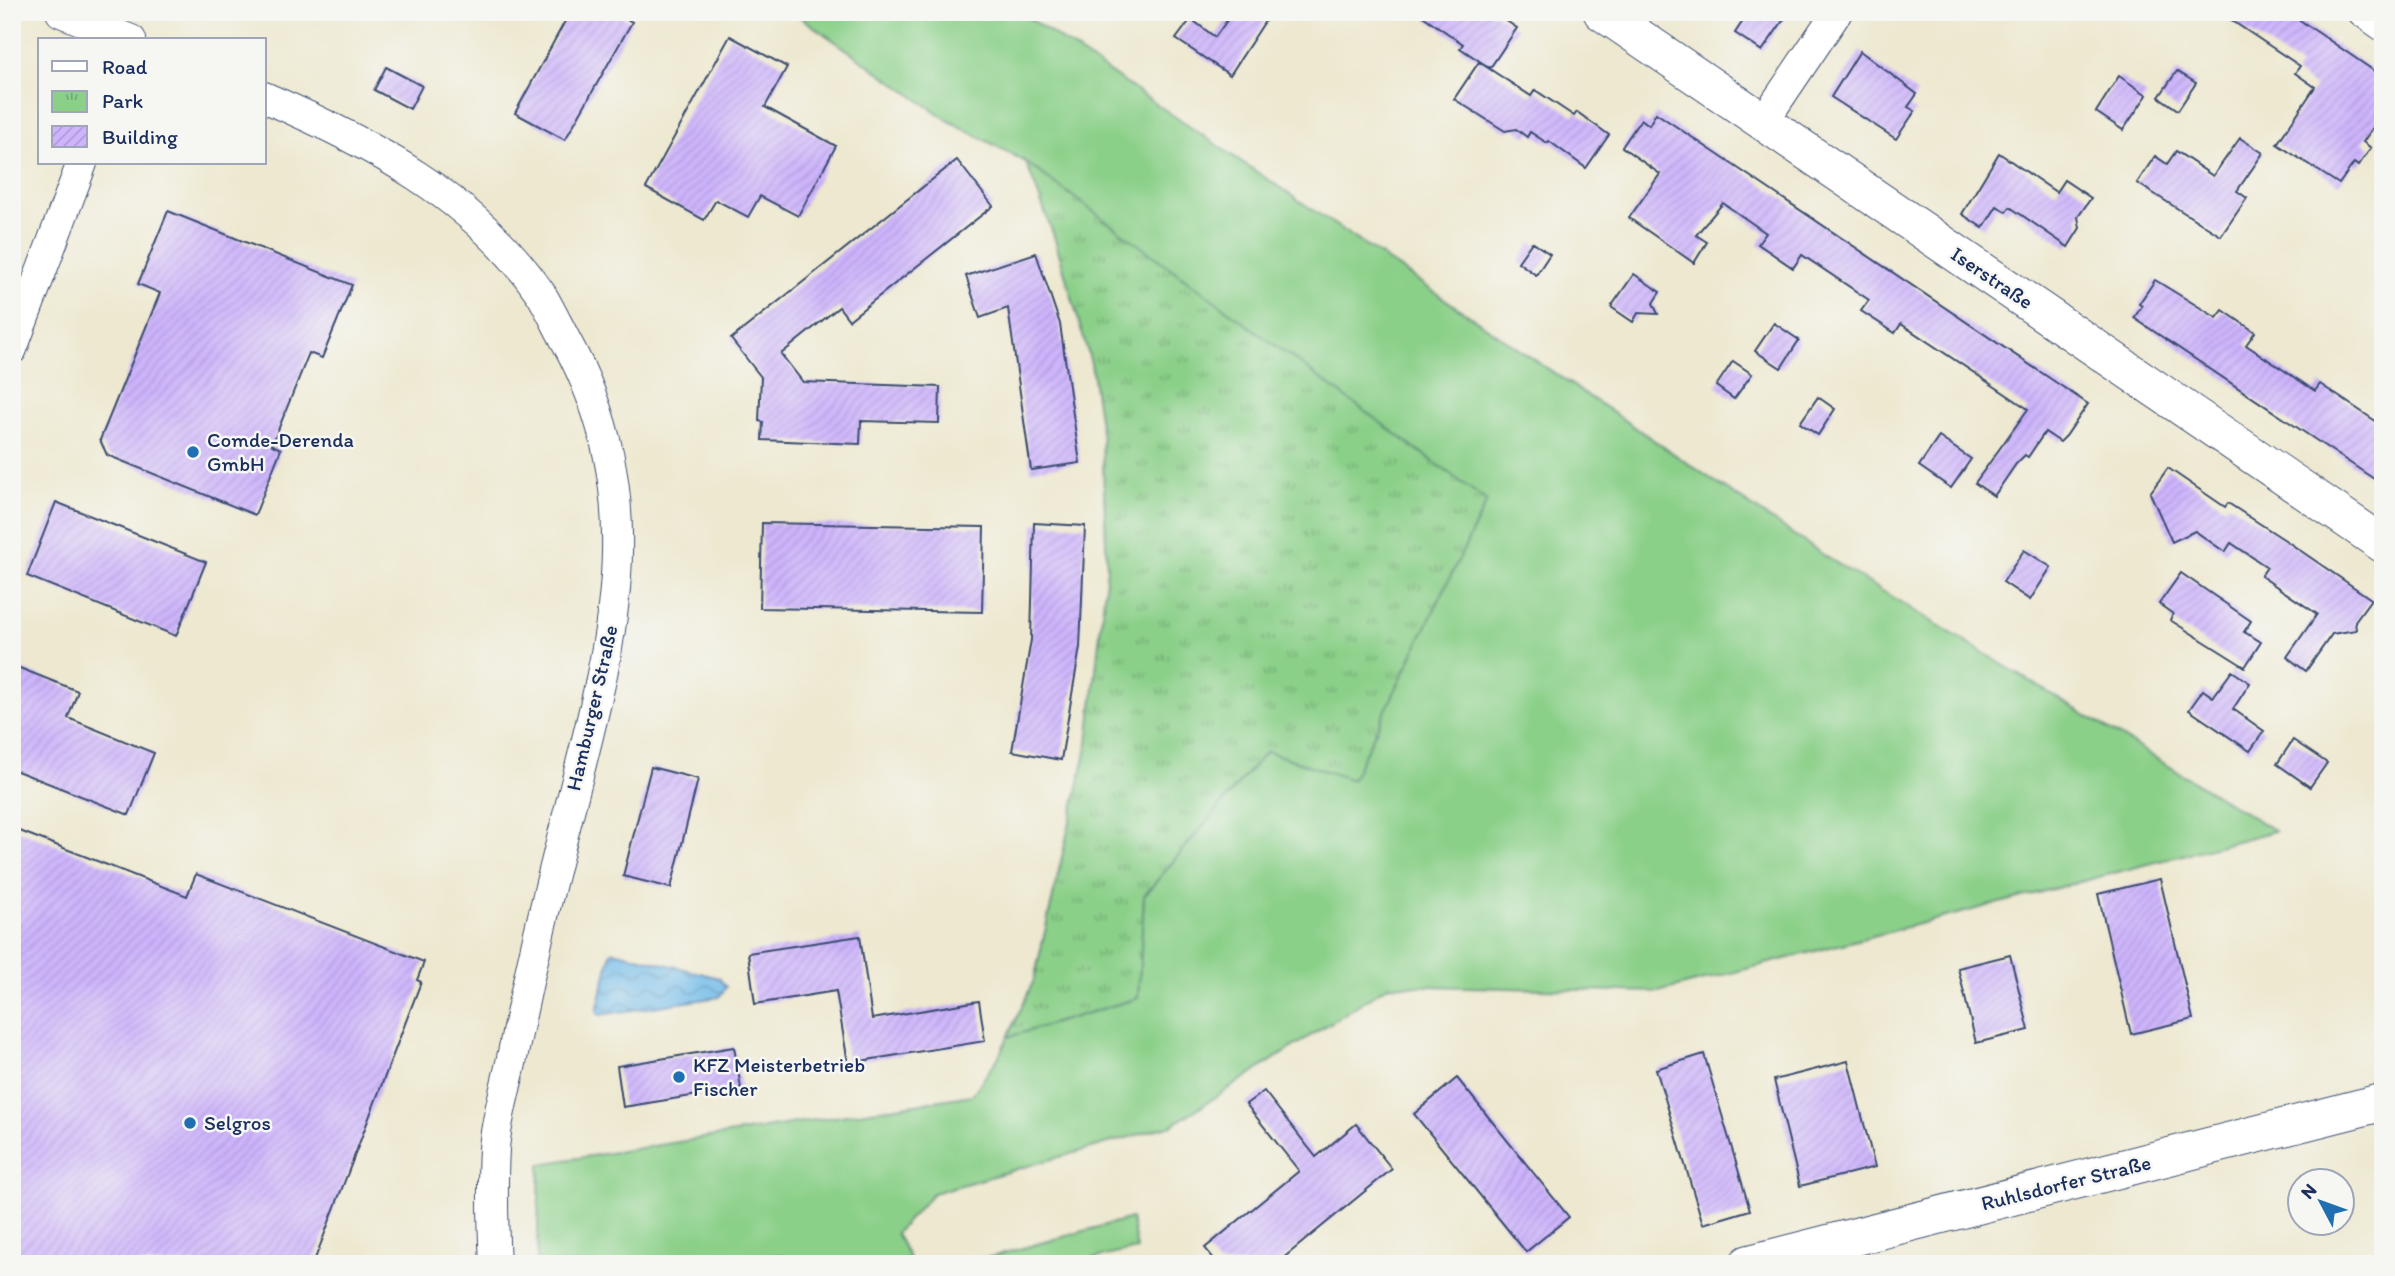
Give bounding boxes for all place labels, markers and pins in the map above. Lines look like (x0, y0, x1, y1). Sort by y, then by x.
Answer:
place label: Comde-Derenda GmbH (207, 427, 354, 476)
marker: Comde-Derenda GmbH (185, 444, 201, 460)
place label: KFZ Meisterbetrieb Fischer (693, 1052, 865, 1101)
marker: KFZ Meisterbetrieb Fischer (671, 1069, 687, 1085)
place label: Selgros (204, 1110, 271, 1135)
marker: Selgros (182, 1115, 198, 1131)

